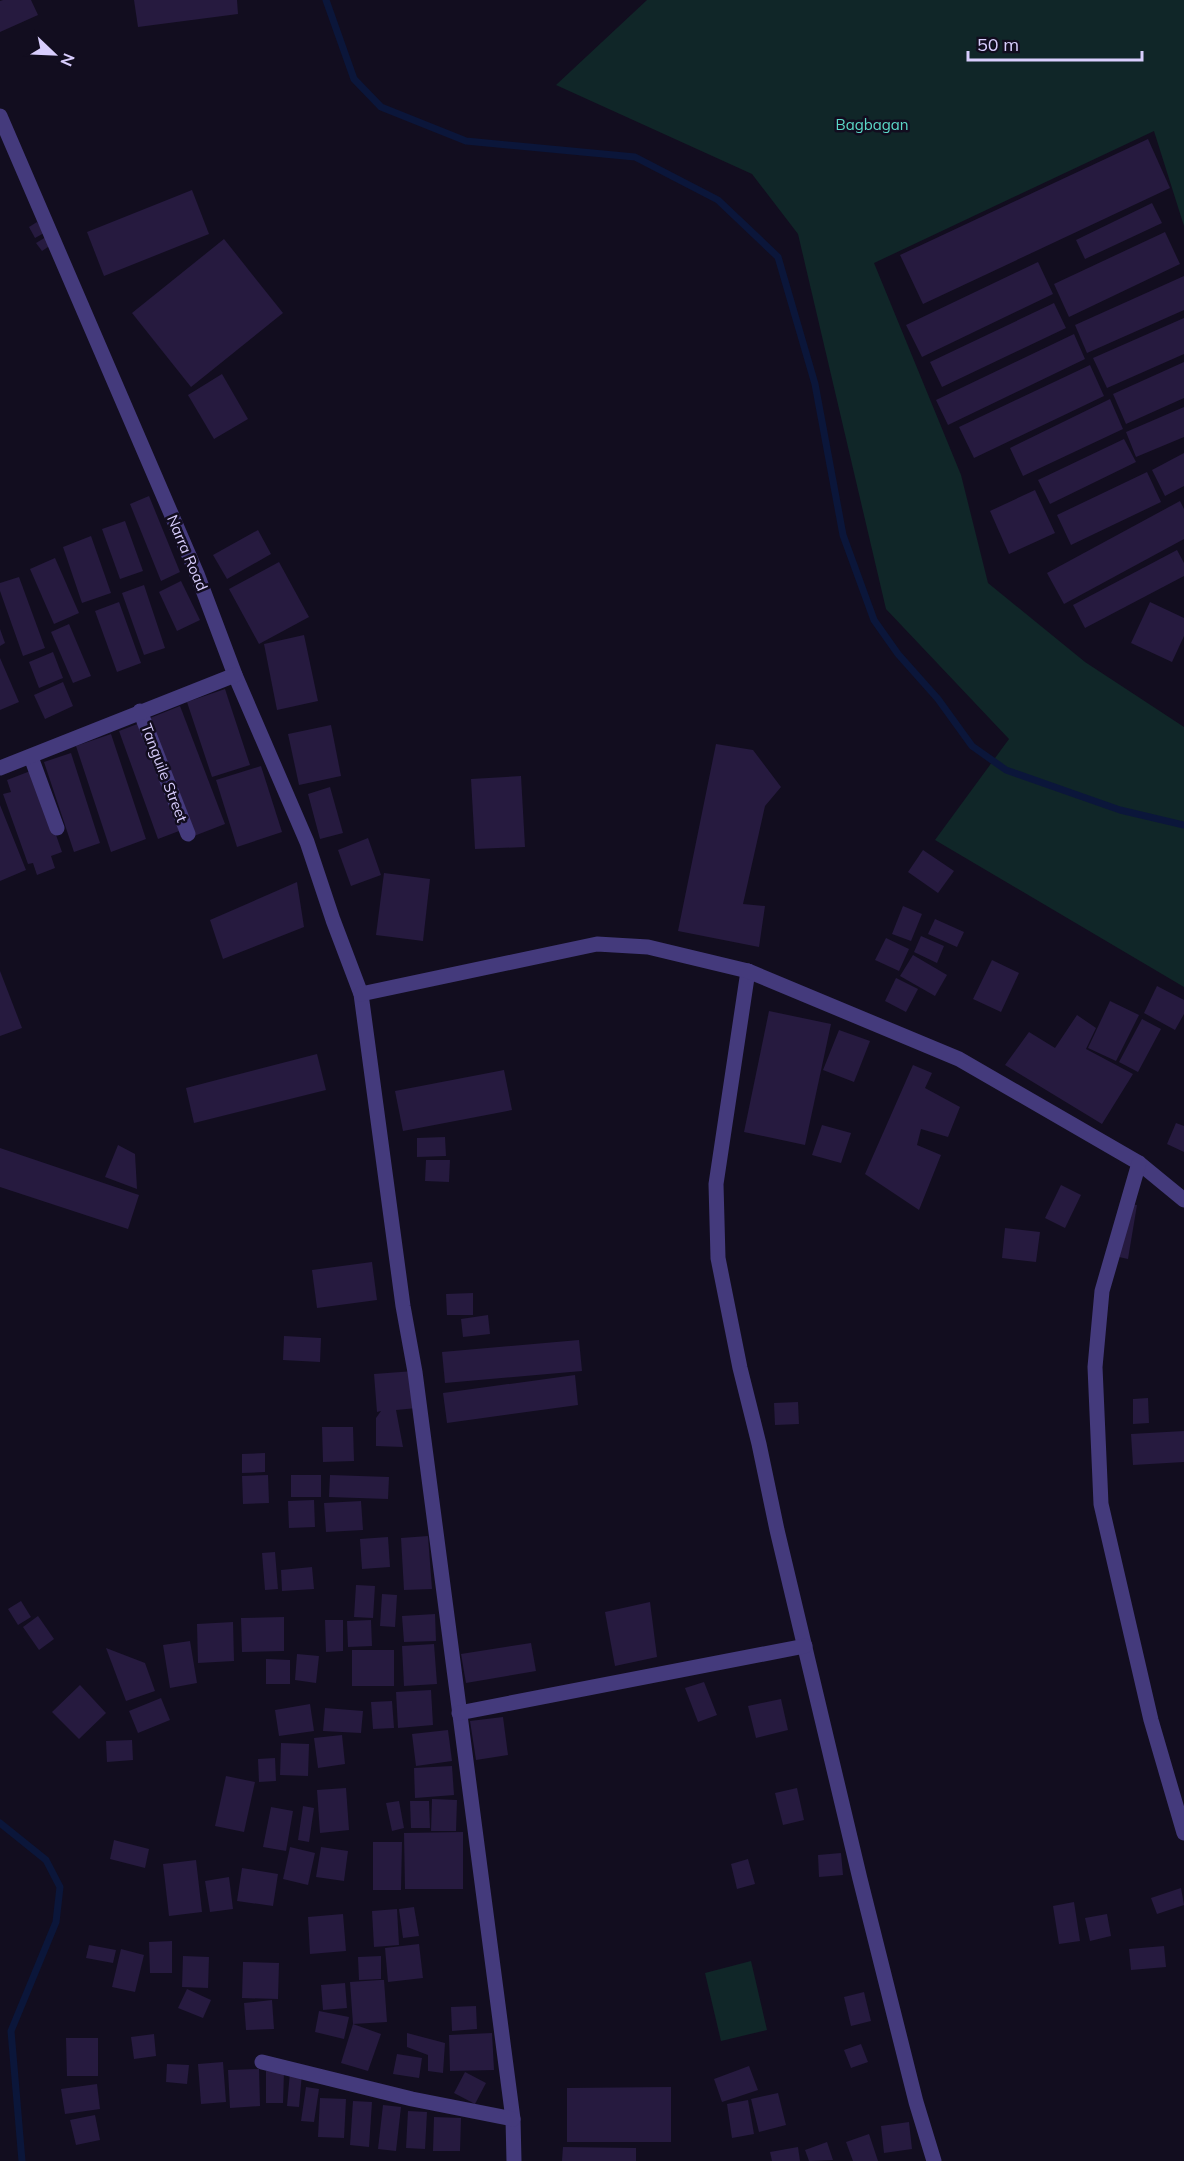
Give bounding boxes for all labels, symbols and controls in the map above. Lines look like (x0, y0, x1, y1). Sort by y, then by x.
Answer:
north arrow (24, 24, 84, 84)
scale bar (968, 24, 1142, 62)
text: 50 m (977, 33, 1019, 56)
text: N (56, 50, 79, 69)
park label: Bagbagan (835, 115, 909, 134)
street label: Narra Road (163, 512, 212, 594)
street label: Tanguile Street (137, 721, 192, 825)

